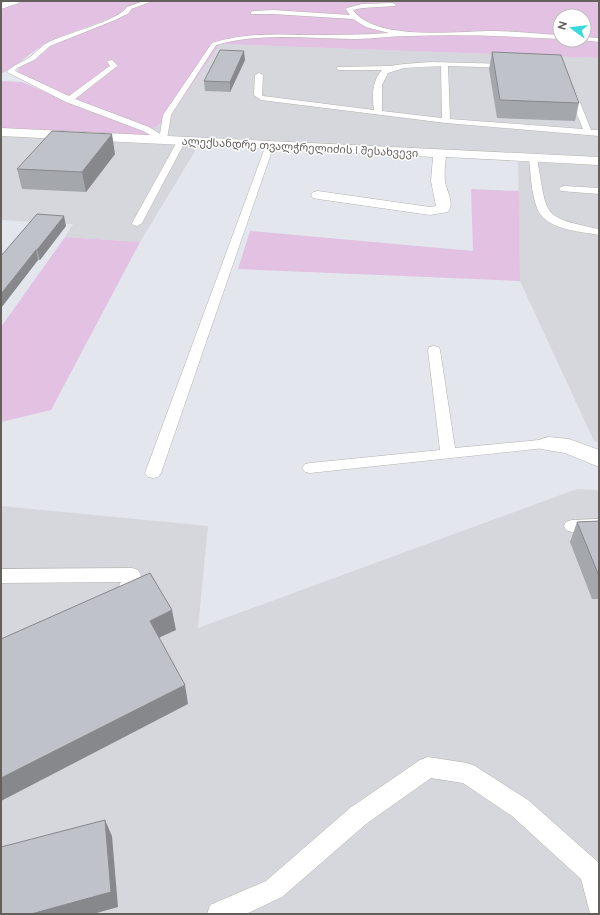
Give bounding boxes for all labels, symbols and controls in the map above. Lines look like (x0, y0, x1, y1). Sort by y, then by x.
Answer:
north arrow (552, 8, 592, 48)
text: N (555, 20, 570, 31)
street label: ალექსანდრე თვალჭრელიძის I შესახვევი (181, 135, 419, 160)

